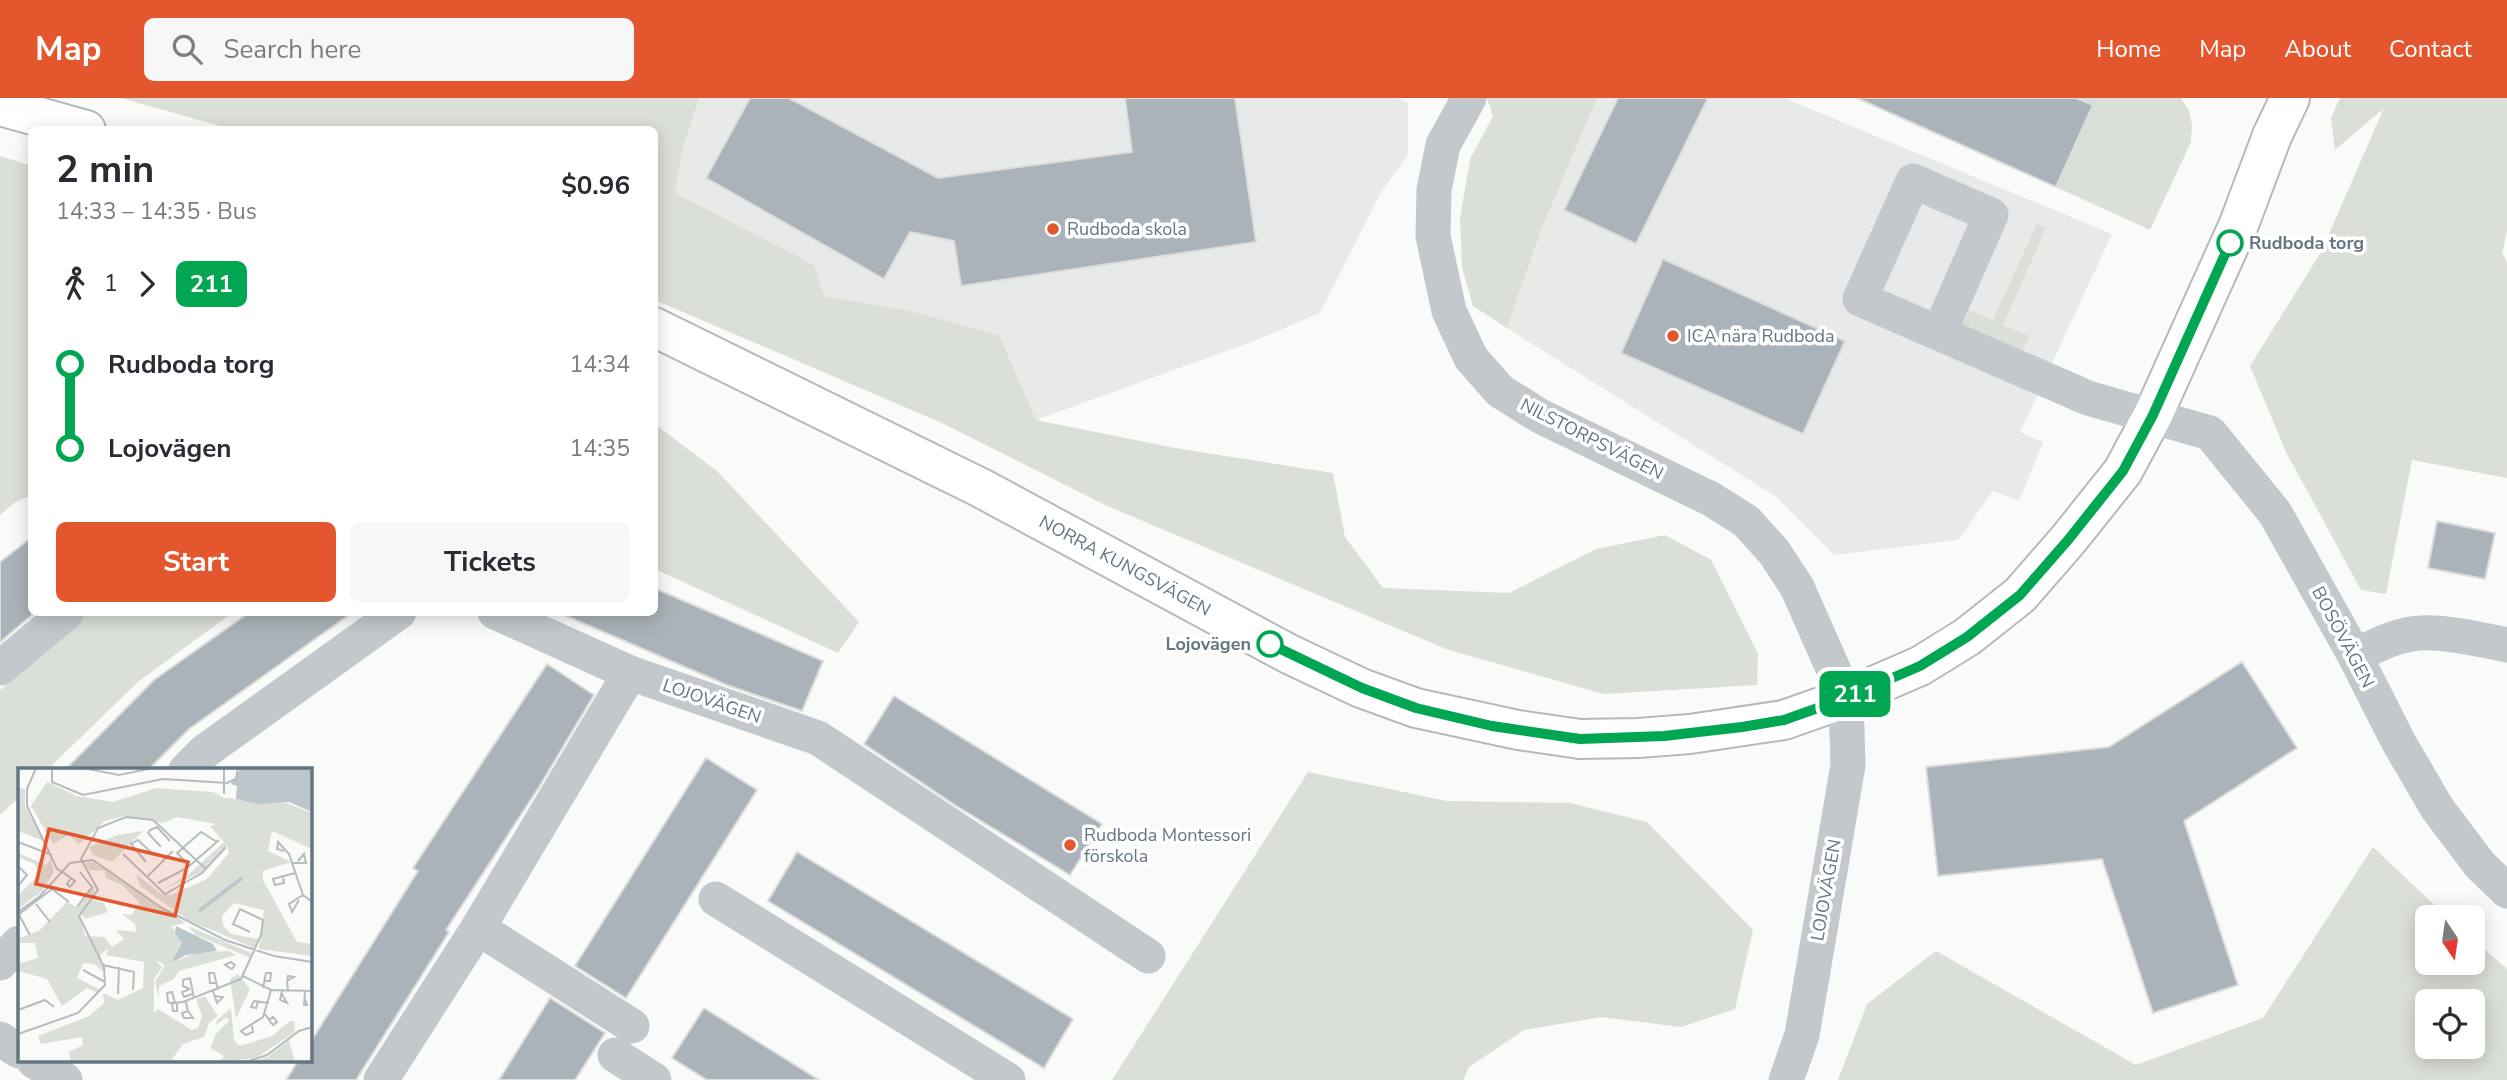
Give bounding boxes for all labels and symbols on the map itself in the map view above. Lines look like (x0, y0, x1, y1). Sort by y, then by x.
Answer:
place label: Rudboda skola (1067, 217, 1187, 241)
marker: Rudboda skola (1045, 221, 1061, 237)
marker: Rudboda torg (2217, 230, 2243, 256)
place label: Rudboda torg (2249, 231, 2364, 255)
place label: ICA nära Rudboda (1687, 324, 1835, 348)
marker: ICA nära Rudboda (1665, 328, 1681, 344)
street label: NILSTORPSVÄGEN (1516, 393, 1668, 485)
street label: NORRA KUNGSVÄGEN (1035, 510, 1215, 622)
street label: BOSÖVÄGEN (2306, 582, 2380, 692)
marker: Lojovägen (1257, 631, 1283, 657)
place label: Lojovägen (1165, 632, 1251, 656)
line badge: 211 (1815, 671, 1895, 717)
street label: LOJOVÄGEN (659, 673, 765, 729)
inset map (18, 768, 312, 1062)
place label: Rudboda Montessori förskola (1084, 823, 1251, 868)
marker: Rudboda Montessori förskola (1062, 837, 1078, 853)
street label: LOJOVÄGEN (1805, 837, 1847, 943)
north arrow (2415, 905, 2485, 975)

